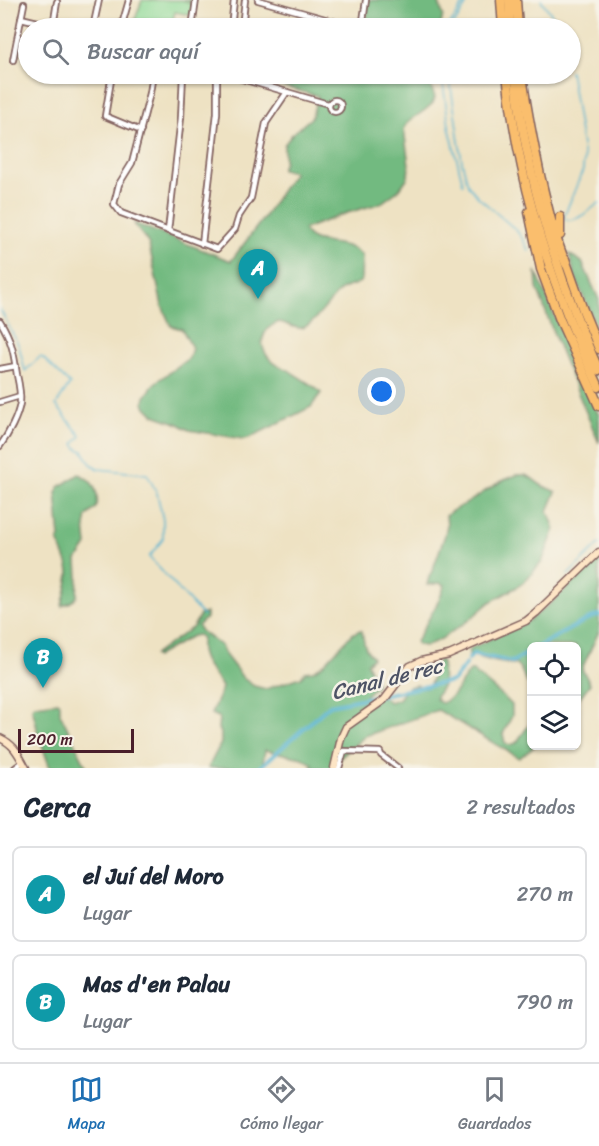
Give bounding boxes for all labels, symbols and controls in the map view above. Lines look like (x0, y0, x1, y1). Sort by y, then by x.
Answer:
search box (18, 18, 581, 84)
text: Buscar aquí (87, 32, 199, 71)
icon: search (39, 35, 72, 68)
pin: A (238, 250, 278, 299)
your location (367, 377, 396, 406)
pin: B (24, 638, 63, 688)
map controls (527, 642, 581, 750)
button: locate (527, 642, 581, 696)
water label: Canal de rec (327, 646, 448, 711)
button: layers (527, 696, 581, 750)
text: 200 m (27, 725, 73, 754)
scale bar (18, 726, 134, 754)
text: Cerca (24, 784, 90, 830)
text: 2 resultados (466, 790, 575, 825)
text: el Juí del Moro (83, 857, 224, 896)
text: A (39, 877, 52, 912)
text: 270 m (517, 877, 573, 912)
text: Lugar (83, 896, 131, 931)
text: Mas d'en Palau (83, 965, 230, 1004)
text: B (39, 985, 52, 1020)
text: 790 m (516, 985, 573, 1020)
text: Lugar (83, 1004, 131, 1039)
tab: Mapa (68, 1073, 105, 1138)
tab: Cómo llegar (240, 1073, 323, 1138)
tab: Guardados (458, 1073, 531, 1138)

